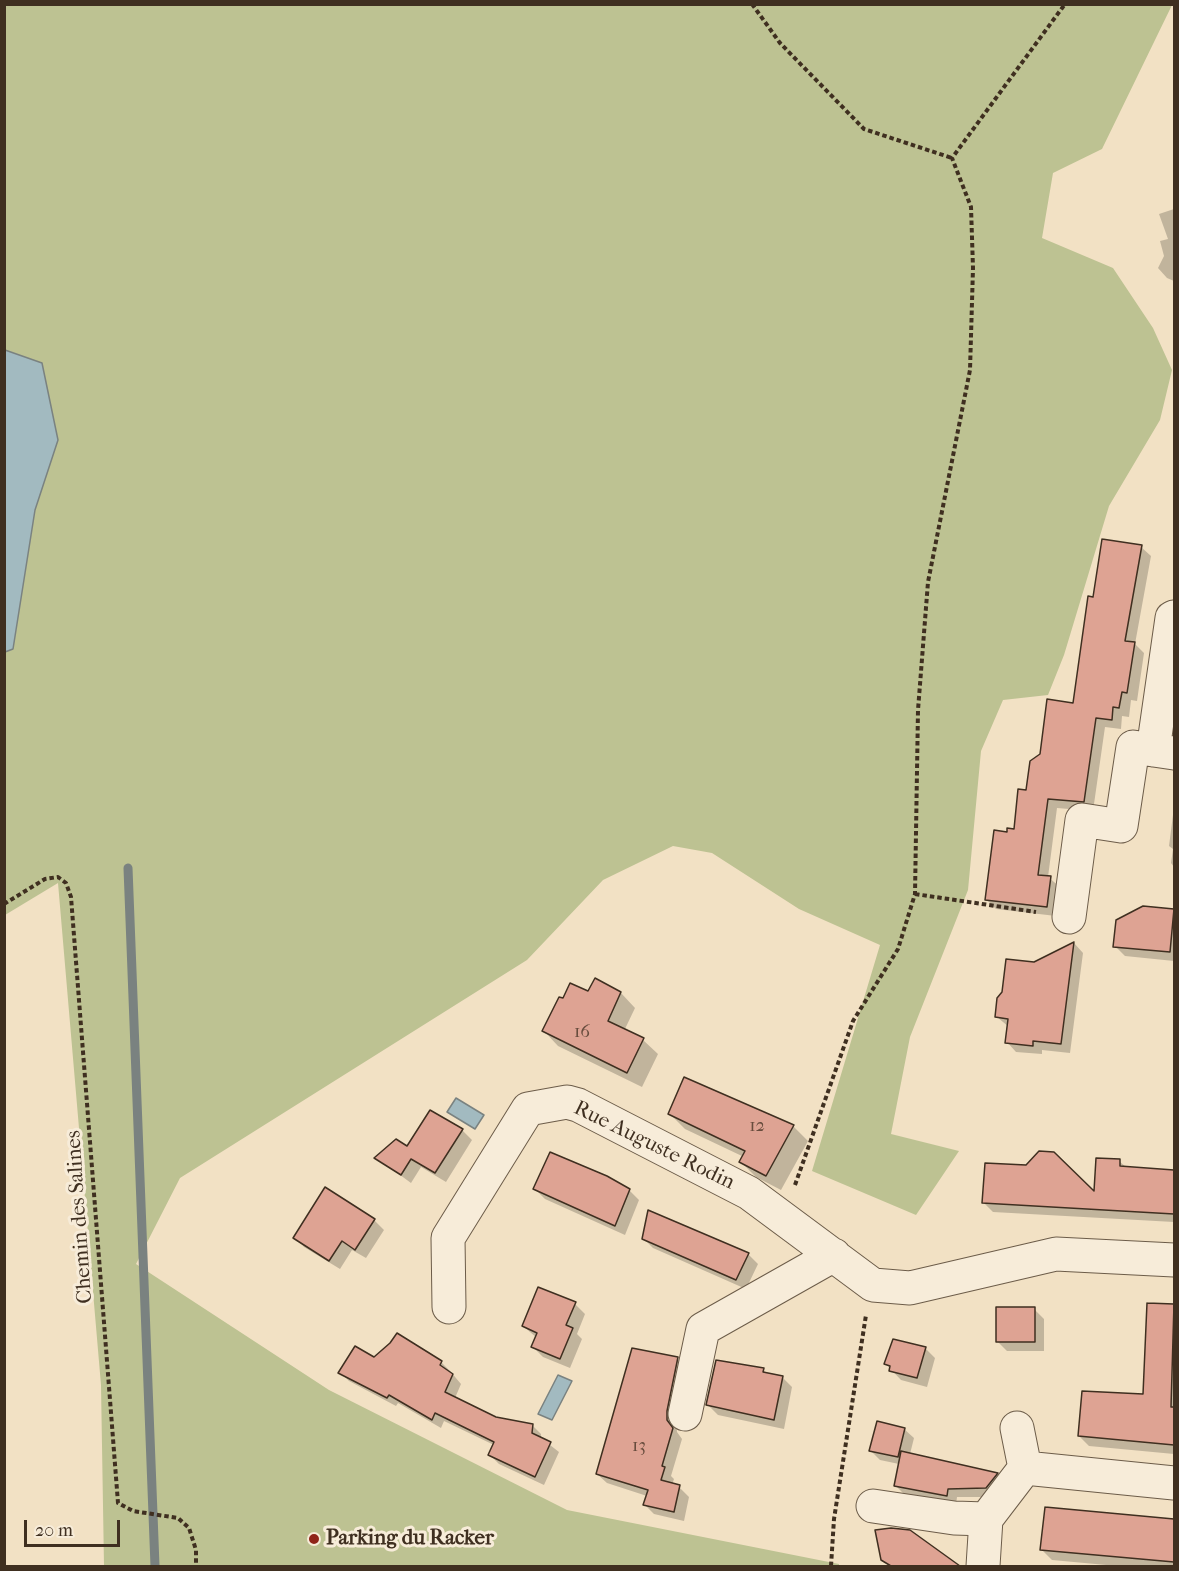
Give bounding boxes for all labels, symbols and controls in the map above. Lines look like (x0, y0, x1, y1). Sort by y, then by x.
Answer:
house number: 16 (574, 1022, 590, 1044)
street label: Rue Auguste Rodin (569, 1096, 739, 1196)
house number: 12 (749, 1116, 765, 1138)
street label: Chemin des Salines (61, 1130, 99, 1304)
house number: 13 (632, 1436, 646, 1458)
scale bar (27, 1508, 123, 1546)
text: 20 m (35, 1520, 73, 1541)
place label: Parking du Racker (326, 1526, 494, 1552)
marker: Parking du Racker (307, 1532, 321, 1546)

